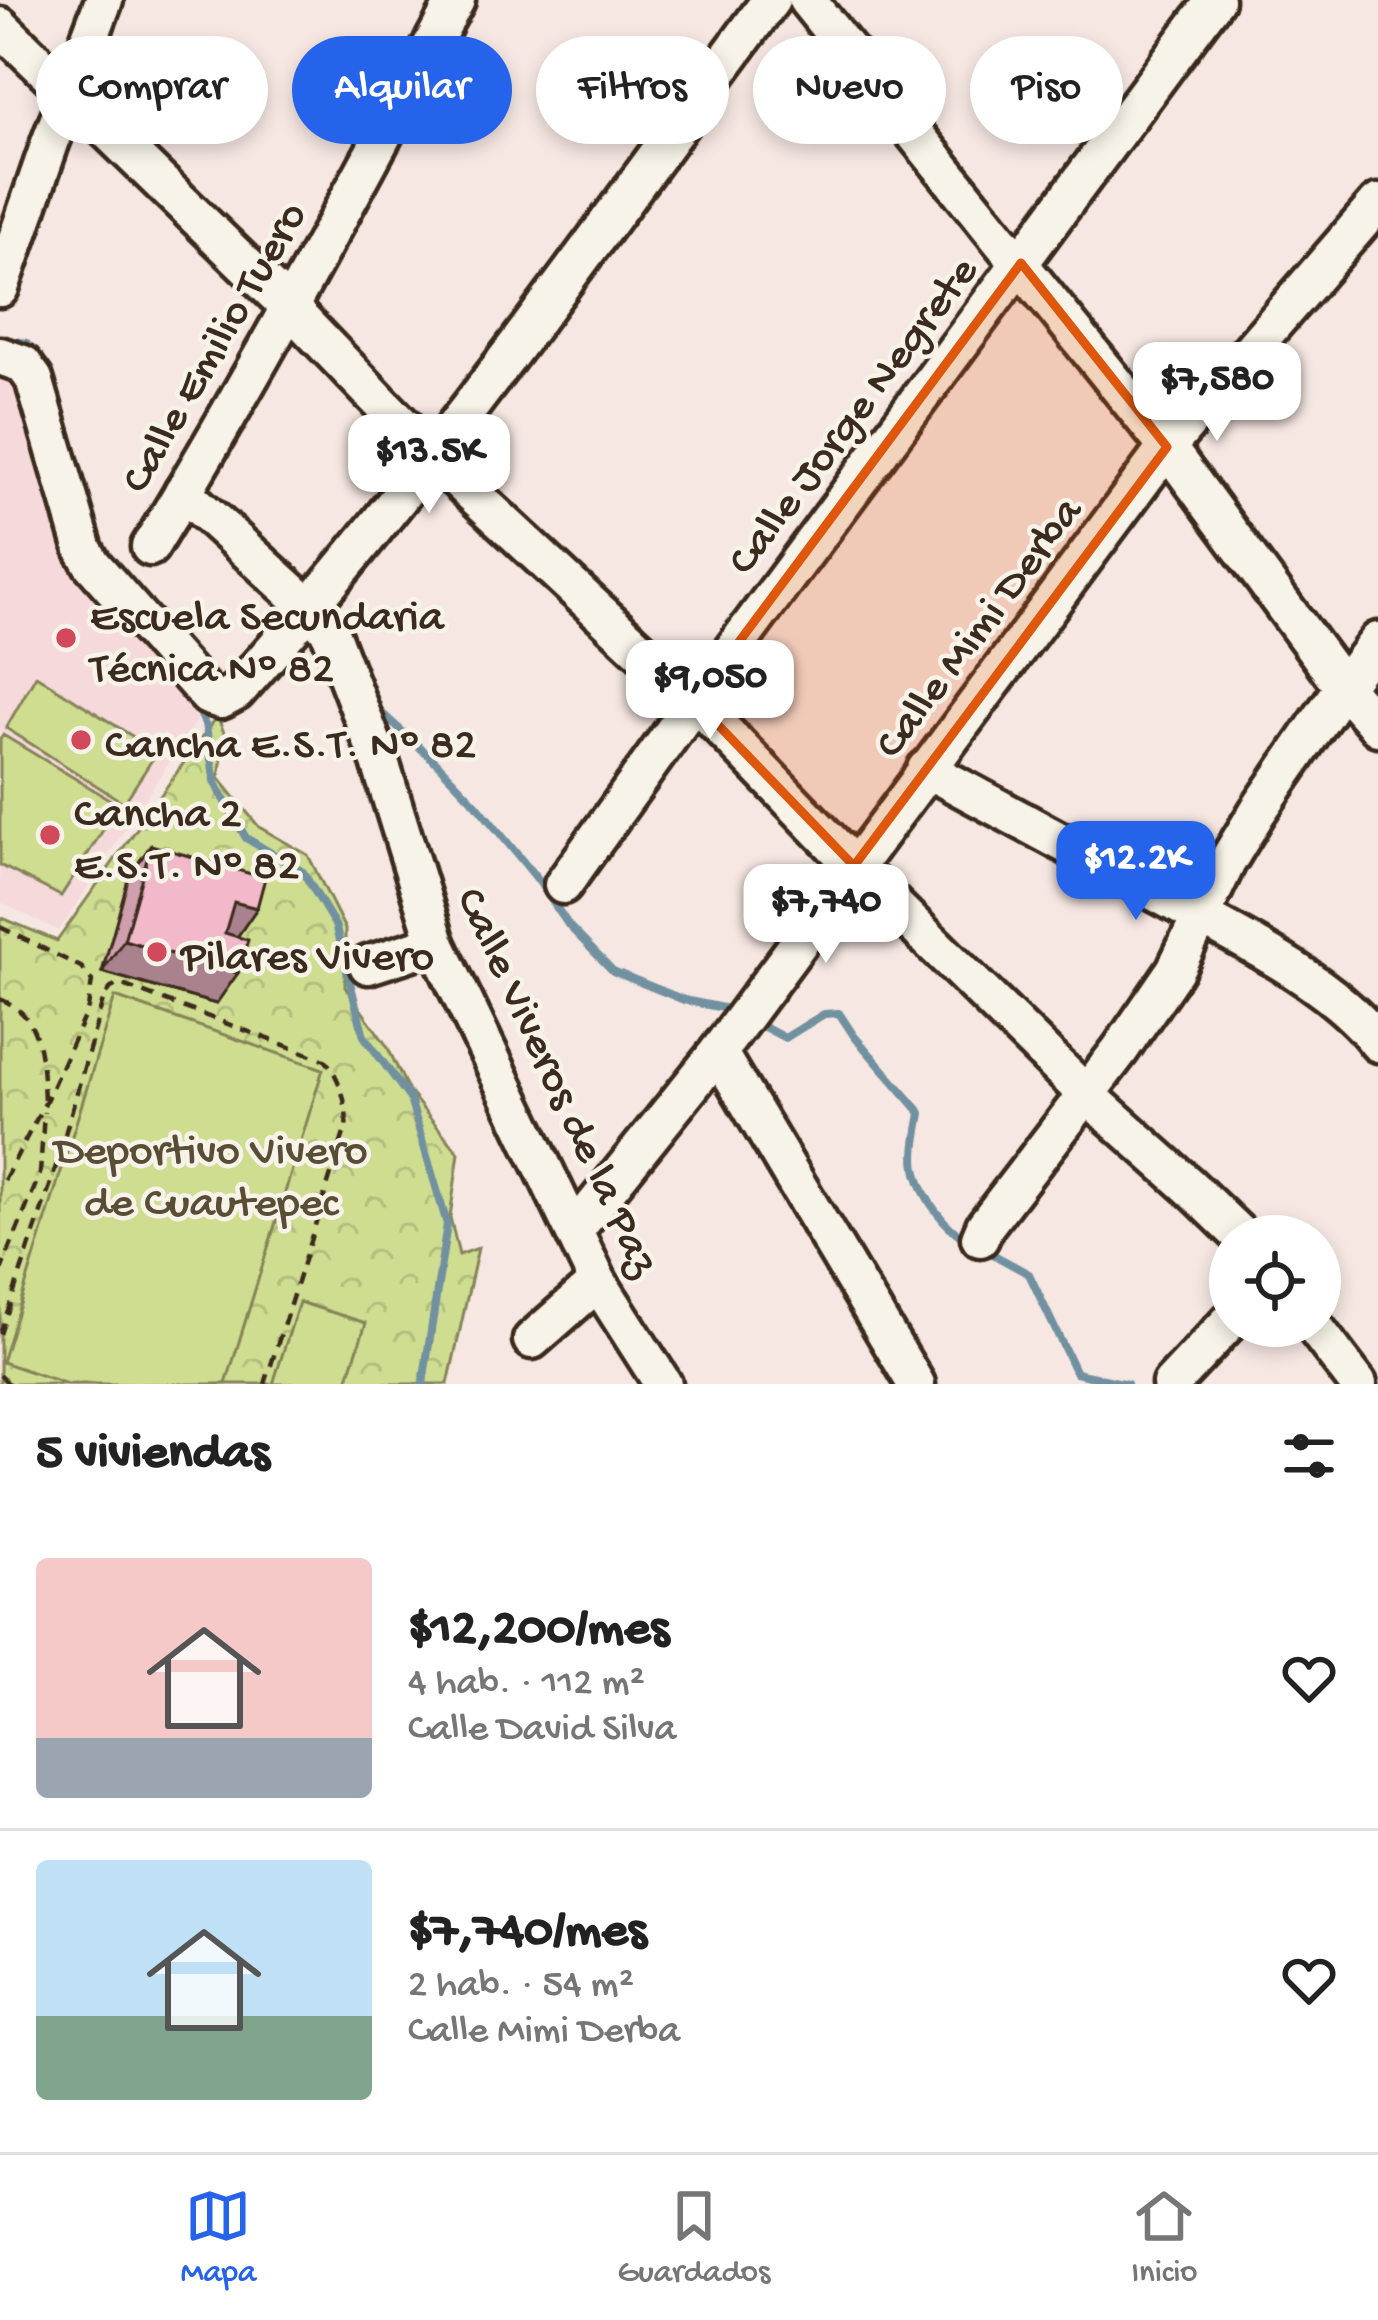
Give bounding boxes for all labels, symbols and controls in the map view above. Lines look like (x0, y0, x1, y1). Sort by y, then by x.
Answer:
chip: Comprar (36, 36, 268, 144)
chip: Alquilar (292, 36, 512, 144)
chip: Filtros (536, 36, 729, 144)
chip: Nuevo (753, 36, 946, 144)
chip: Piso (970, 36, 1123, 144)
street label: Calle Emilio Tuero (112, 194, 321, 504)
street label: Calle Jorge Negrete (718, 247, 992, 587)
pin: $7,580 (1119, 342, 1315, 444)
text: $7,580 (1160, 358, 1274, 404)
pin: $13.5K (331, 414, 527, 516)
text: $13.5K (375, 430, 483, 476)
street label: Calle Mimi Derba (865, 487, 1098, 771)
place label: Escuela Secundaria Técnica Nº 82 (87, 593, 446, 698)
marker: Escuela Secundaria Técnica Nº 82 (53, 625, 79, 651)
pin: $9,050 (612, 640, 808, 742)
text: $9,050 (653, 656, 767, 702)
place label: Cancha E.S.T. Nº 82 (105, 721, 476, 774)
marker: Cancha E.S.T. Nº 82 (68, 727, 94, 753)
place label: Cancha 2 E.S.T. Nº 82 (74, 790, 300, 895)
pin: $12.2K (1038, 821, 1234, 923)
marker: Cancha 2 E.S.T. Nº 82 (37, 822, 63, 848)
text: $12.2K (1083, 837, 1189, 883)
pin: $7,740 (728, 864, 924, 966)
street label: Calle Viveros de la Paz (441, 880, 668, 1287)
text: $7,740 (771, 880, 881, 926)
place label: Pilares Vivero (179, 933, 434, 986)
marker: Pilares Vivero (144, 939, 170, 965)
park label: Deportivo Vivero de Cuautepec (51, 1127, 368, 1232)
map controls (1209, 1215, 1341, 1347)
button: locate (1209, 1215, 1341, 1347)
icon: filters (1276, 1423, 1342, 1489)
text: 5 viviendas (36, 1426, 270, 1486)
text: $12,200/mes (408, 1602, 669, 1662)
icon: home (132, 1606, 276, 1750)
icon: heart (1276, 1645, 1342, 1711)
text: 4 hab. · 112 m² (408, 1662, 645, 1708)
text: Calle David Silva (408, 1708, 676, 1754)
text: $7,740/mes (408, 1904, 647, 1964)
icon: home (132, 1908, 276, 2052)
icon: heart (1276, 1947, 1342, 2013)
text: 2 hab. · 54 m² (408, 1964, 634, 2010)
text: Calle Mimi Derba (408, 2010, 680, 2056)
tab: Mapa (181, 2183, 256, 2293)
tab: Guardados (617, 2183, 770, 2293)
tab: Inicio (1131, 2183, 1197, 2293)

